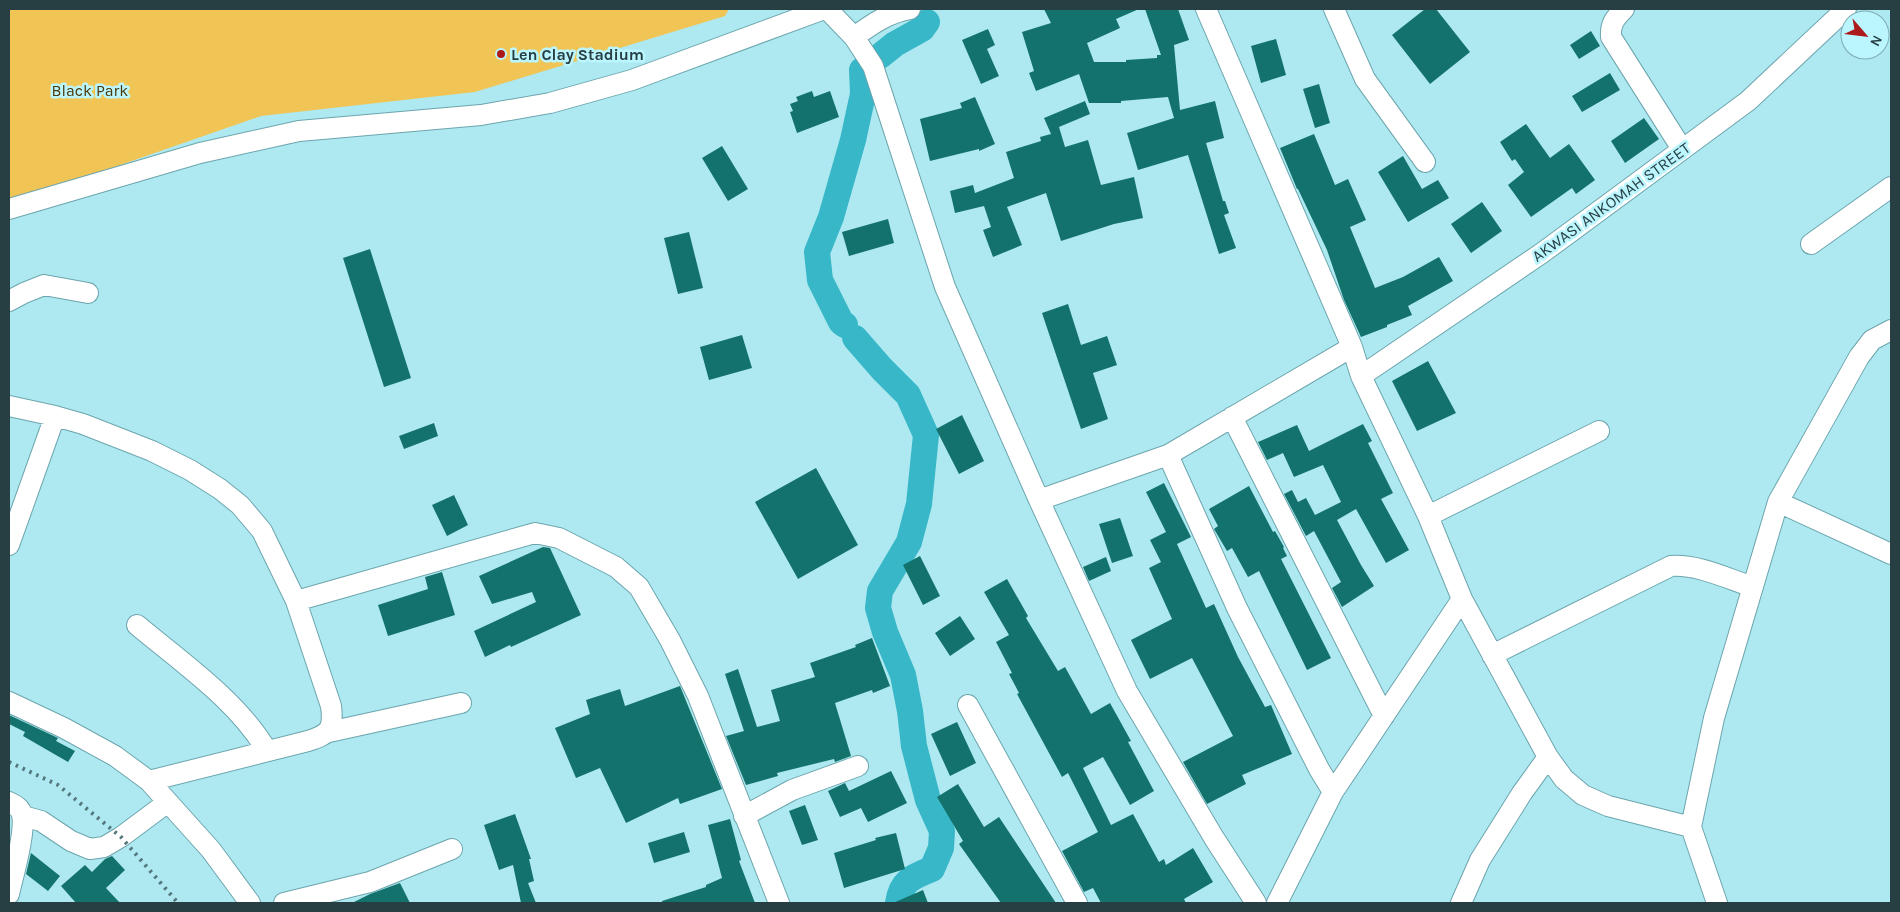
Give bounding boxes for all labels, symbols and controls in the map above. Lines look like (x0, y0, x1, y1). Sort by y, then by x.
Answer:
north arrow (1840, 10, 1890, 60)
text: N (1866, 32, 1886, 49)
place label: Len Clay Stadium (511, 45, 644, 64)
marker: Len Clay Stadium (495, 48, 507, 60)
park label: Black Park (52, 81, 128, 100)
street label: AKWASI ANKOMAH STREET (1528, 138, 1694, 266)

